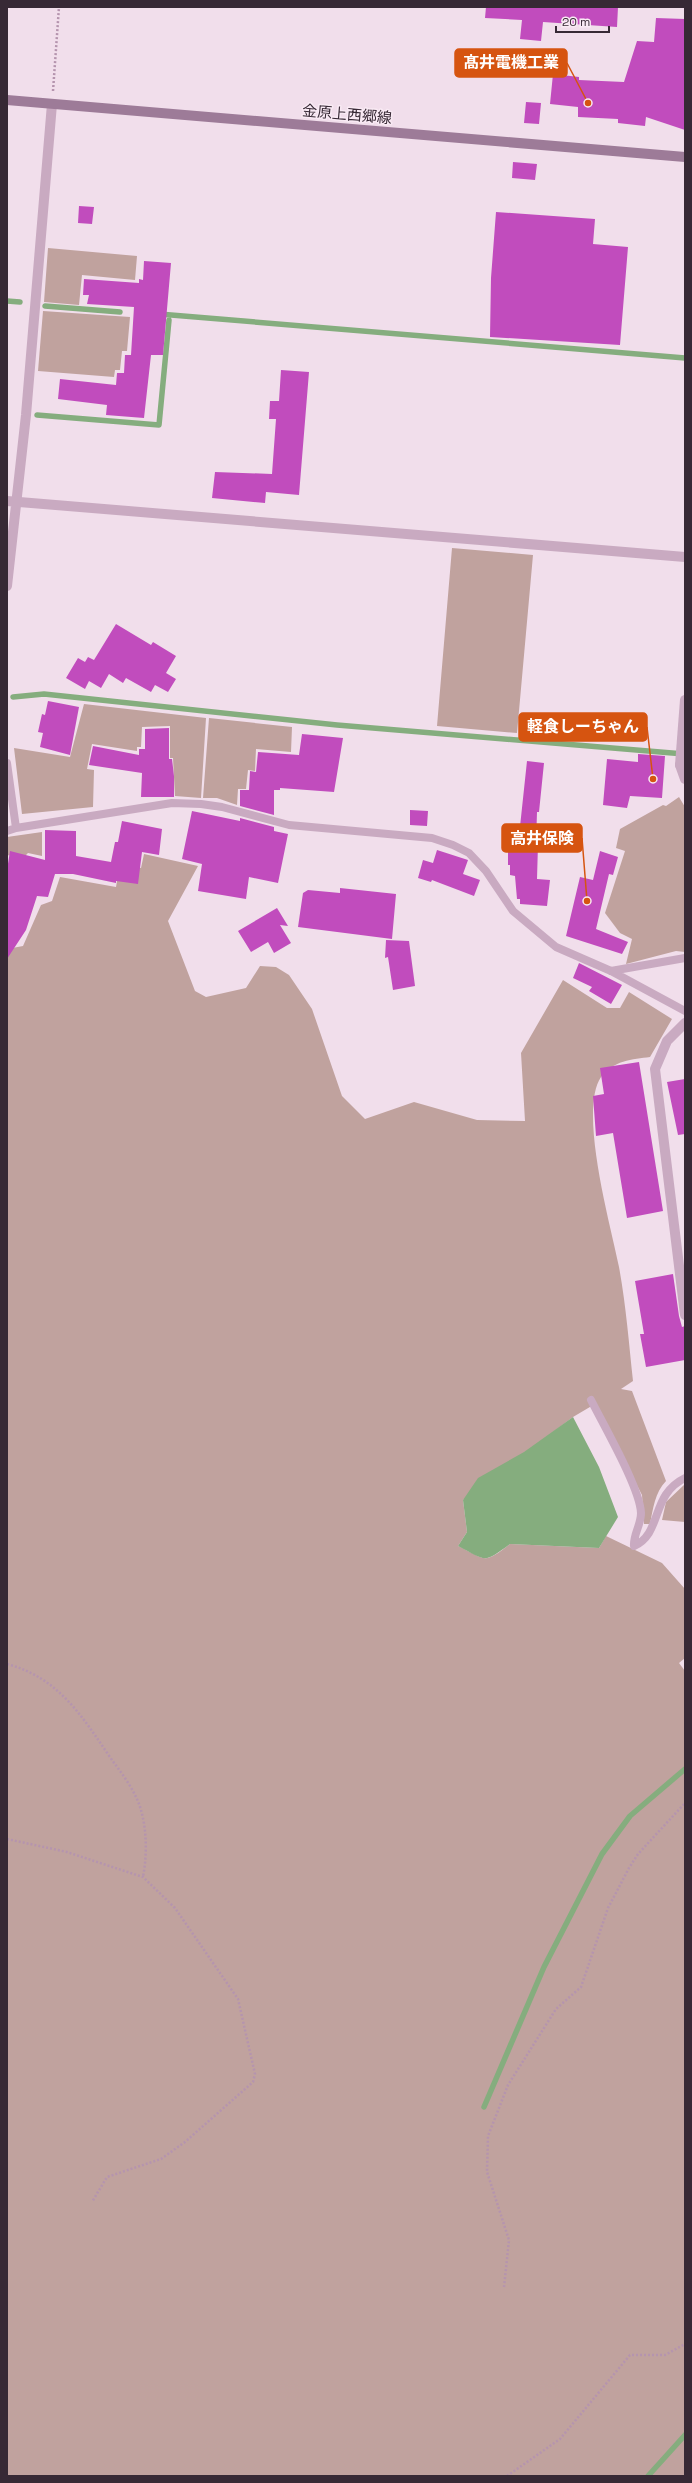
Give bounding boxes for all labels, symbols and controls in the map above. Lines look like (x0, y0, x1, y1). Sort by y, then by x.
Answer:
scale bar (556, 8, 609, 34)
text: 20 m (562, 14, 590, 30)
callout: 髙井電機工業 (455, 49, 567, 77)
text: 髙井電機工業 (463, 52, 559, 73)
street label: 金原上西郷線 (301, 101, 393, 127)
callout: 軽食しーちゃん (519, 713, 647, 741)
text: 軽食しーちゃん (527, 716, 639, 737)
callout: 高井保険 (502, 824, 582, 852)
text: 高井保険 (510, 828, 574, 849)

